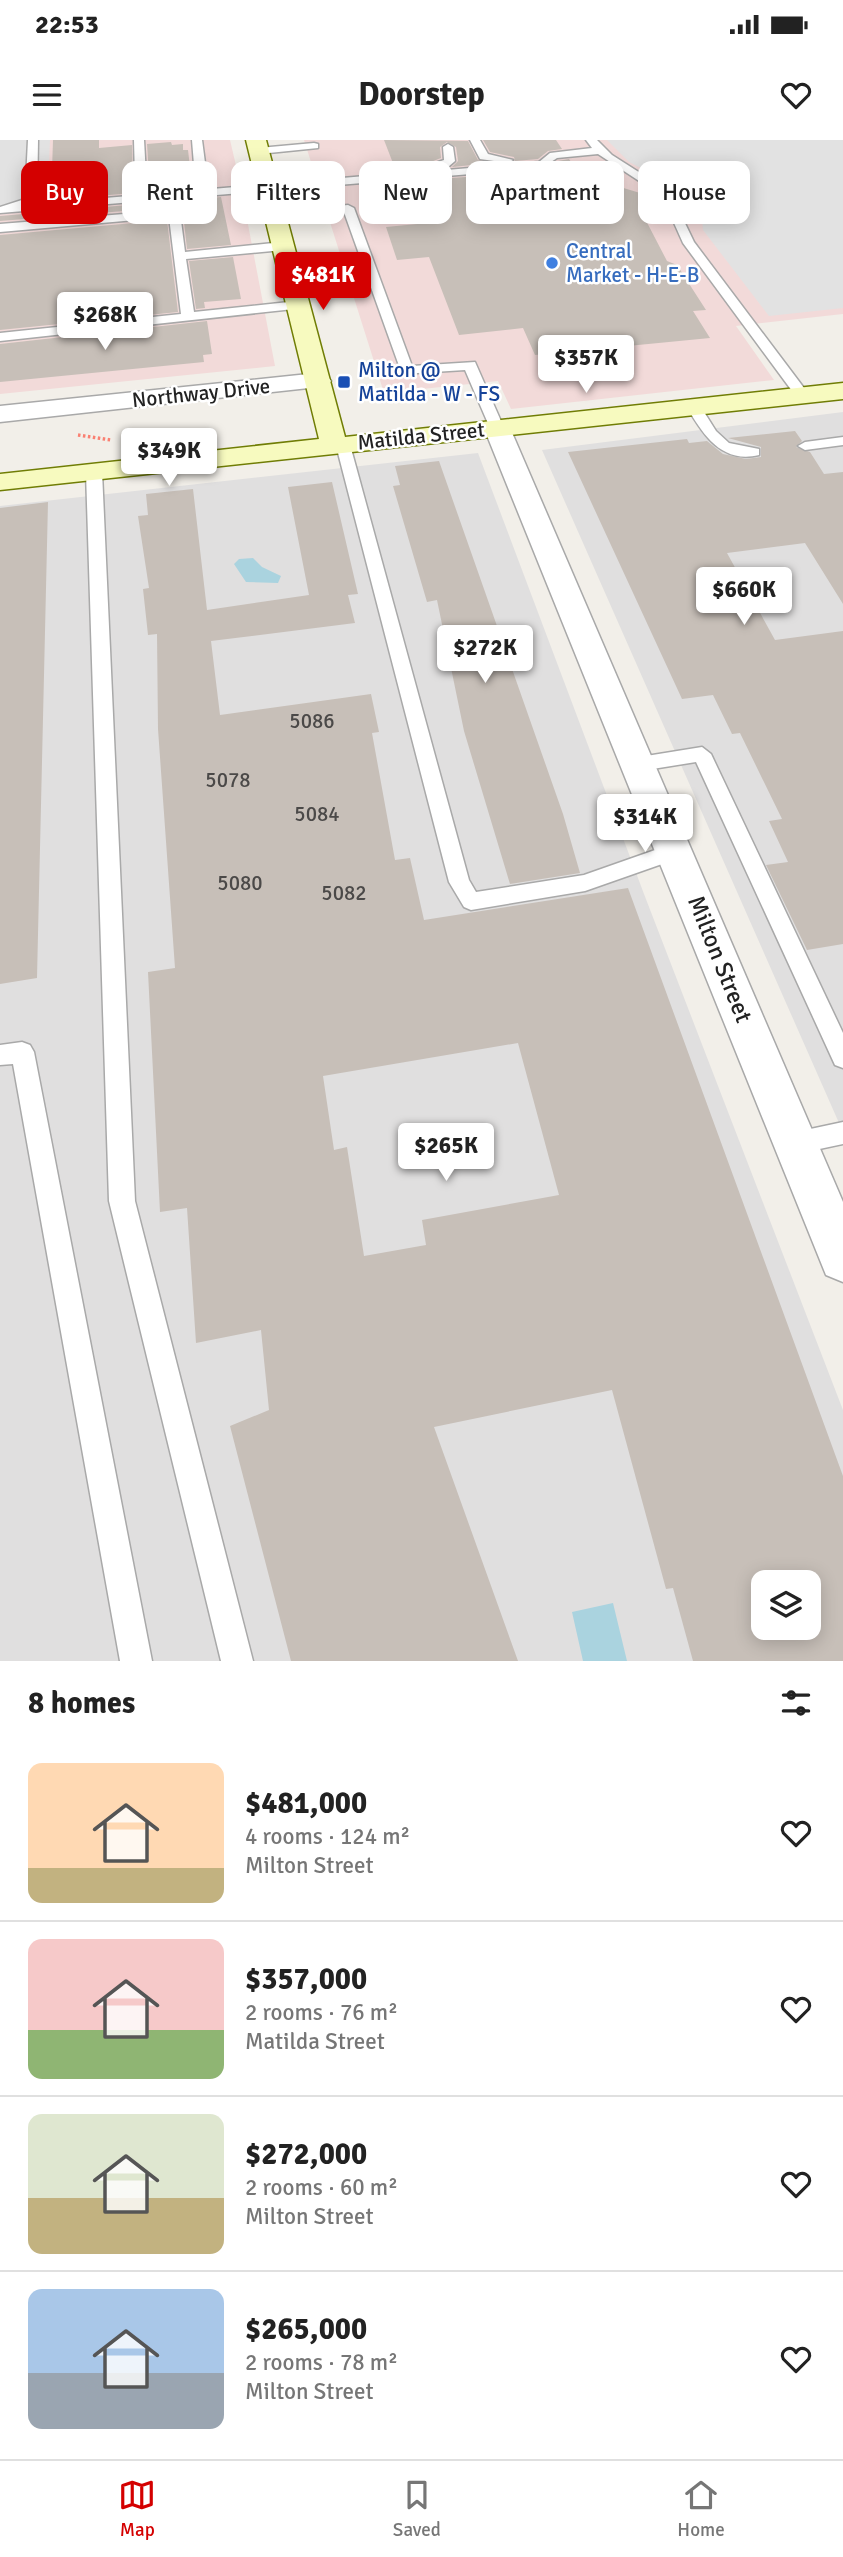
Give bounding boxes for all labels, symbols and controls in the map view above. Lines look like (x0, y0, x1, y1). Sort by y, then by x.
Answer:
text: 22:53 (35, 9, 99, 41)
text: Doorstep (358, 75, 485, 114)
icon: menu (28, 76, 66, 114)
icon: heart (777, 76, 815, 114)
chip: Buy (21, 161, 108, 224)
chip: Rent (122, 161, 217, 224)
chip: Filters (231, 161, 345, 224)
chip: New (359, 161, 452, 224)
chip: Apartment (466, 161, 624, 224)
chip: House (638, 161, 750, 224)
place label: Central Market - H-E-B (566, 238, 699, 288)
pin: $481K (274, 253, 372, 312)
marker: Central Market - H-E-B (544, 255, 560, 271)
text: $481K (291, 260, 355, 289)
pin: $268K (56, 292, 154, 352)
text: $268K (73, 300, 137, 329)
pin: $357K (537, 336, 635, 395)
text: $357K (554, 343, 618, 372)
place label: Milton @ Matilda - W - FS (358, 357, 500, 407)
street label: Northway Drive (131, 373, 271, 413)
marker: Milton @ Matilda - W - FS (336, 374, 352, 390)
street label: Matilda Street (356, 416, 486, 456)
pin: $349K (120, 428, 218, 488)
text: $349K (137, 436, 201, 465)
pin: $660K (695, 568, 793, 627)
text: $660K (712, 575, 776, 604)
pin: $272K (436, 626, 534, 685)
text: $272K (453, 633, 517, 662)
house number: 5086 (289, 708, 335, 734)
house number: 5078 (205, 767, 251, 793)
pin: $314K (596, 794, 694, 854)
house number: 5084 (294, 801, 340, 827)
text: $314K (613, 802, 677, 831)
house number: 5080 (217, 870, 263, 896)
house number: 5082 (321, 880, 367, 906)
street label: Milton Street (681, 891, 759, 1027)
pin: $265K (397, 1124, 495, 1183)
text: $265K (414, 1131, 478, 1160)
map controls (751, 1570, 821, 1640)
button: layers (751, 1570, 821, 1640)
icon: filters (777, 1684, 815, 1722)
text: 8 homes (28, 1685, 135, 1722)
text: $481,000 (245, 1785, 367, 1822)
icon: home (84, 1791, 168, 1875)
icon: heart (777, 1814, 815, 1852)
text: 4 rooms · 124 m² (245, 1822, 410, 1851)
text: Milton Street (245, 1851, 374, 1880)
text: $357,000 (245, 1961, 367, 1998)
icon: home (84, 1967, 168, 2051)
icon: heart (777, 1990, 815, 2028)
text: 2 rooms · 76 m² (245, 1998, 398, 2027)
text: Matilda Street (245, 2027, 385, 2056)
text: $272,000 (245, 2136, 367, 2173)
icon: home (84, 2142, 168, 2226)
icon: heart (777, 2165, 815, 2203)
text: 2 rooms · 60 m² (245, 2173, 398, 2202)
text: Milton Street (245, 2202, 374, 2231)
text: $265,000 (245, 2311, 367, 2348)
icon: home (84, 2317, 168, 2401)
icon: heart (777, 2340, 815, 2378)
text: 2 rooms · 78 m² (245, 2348, 398, 2377)
text: Milton Street (245, 2377, 374, 2406)
tab: Map (118, 2476, 156, 2542)
tab: Saved (393, 2476, 441, 2542)
tab: Home (677, 2476, 725, 2542)

